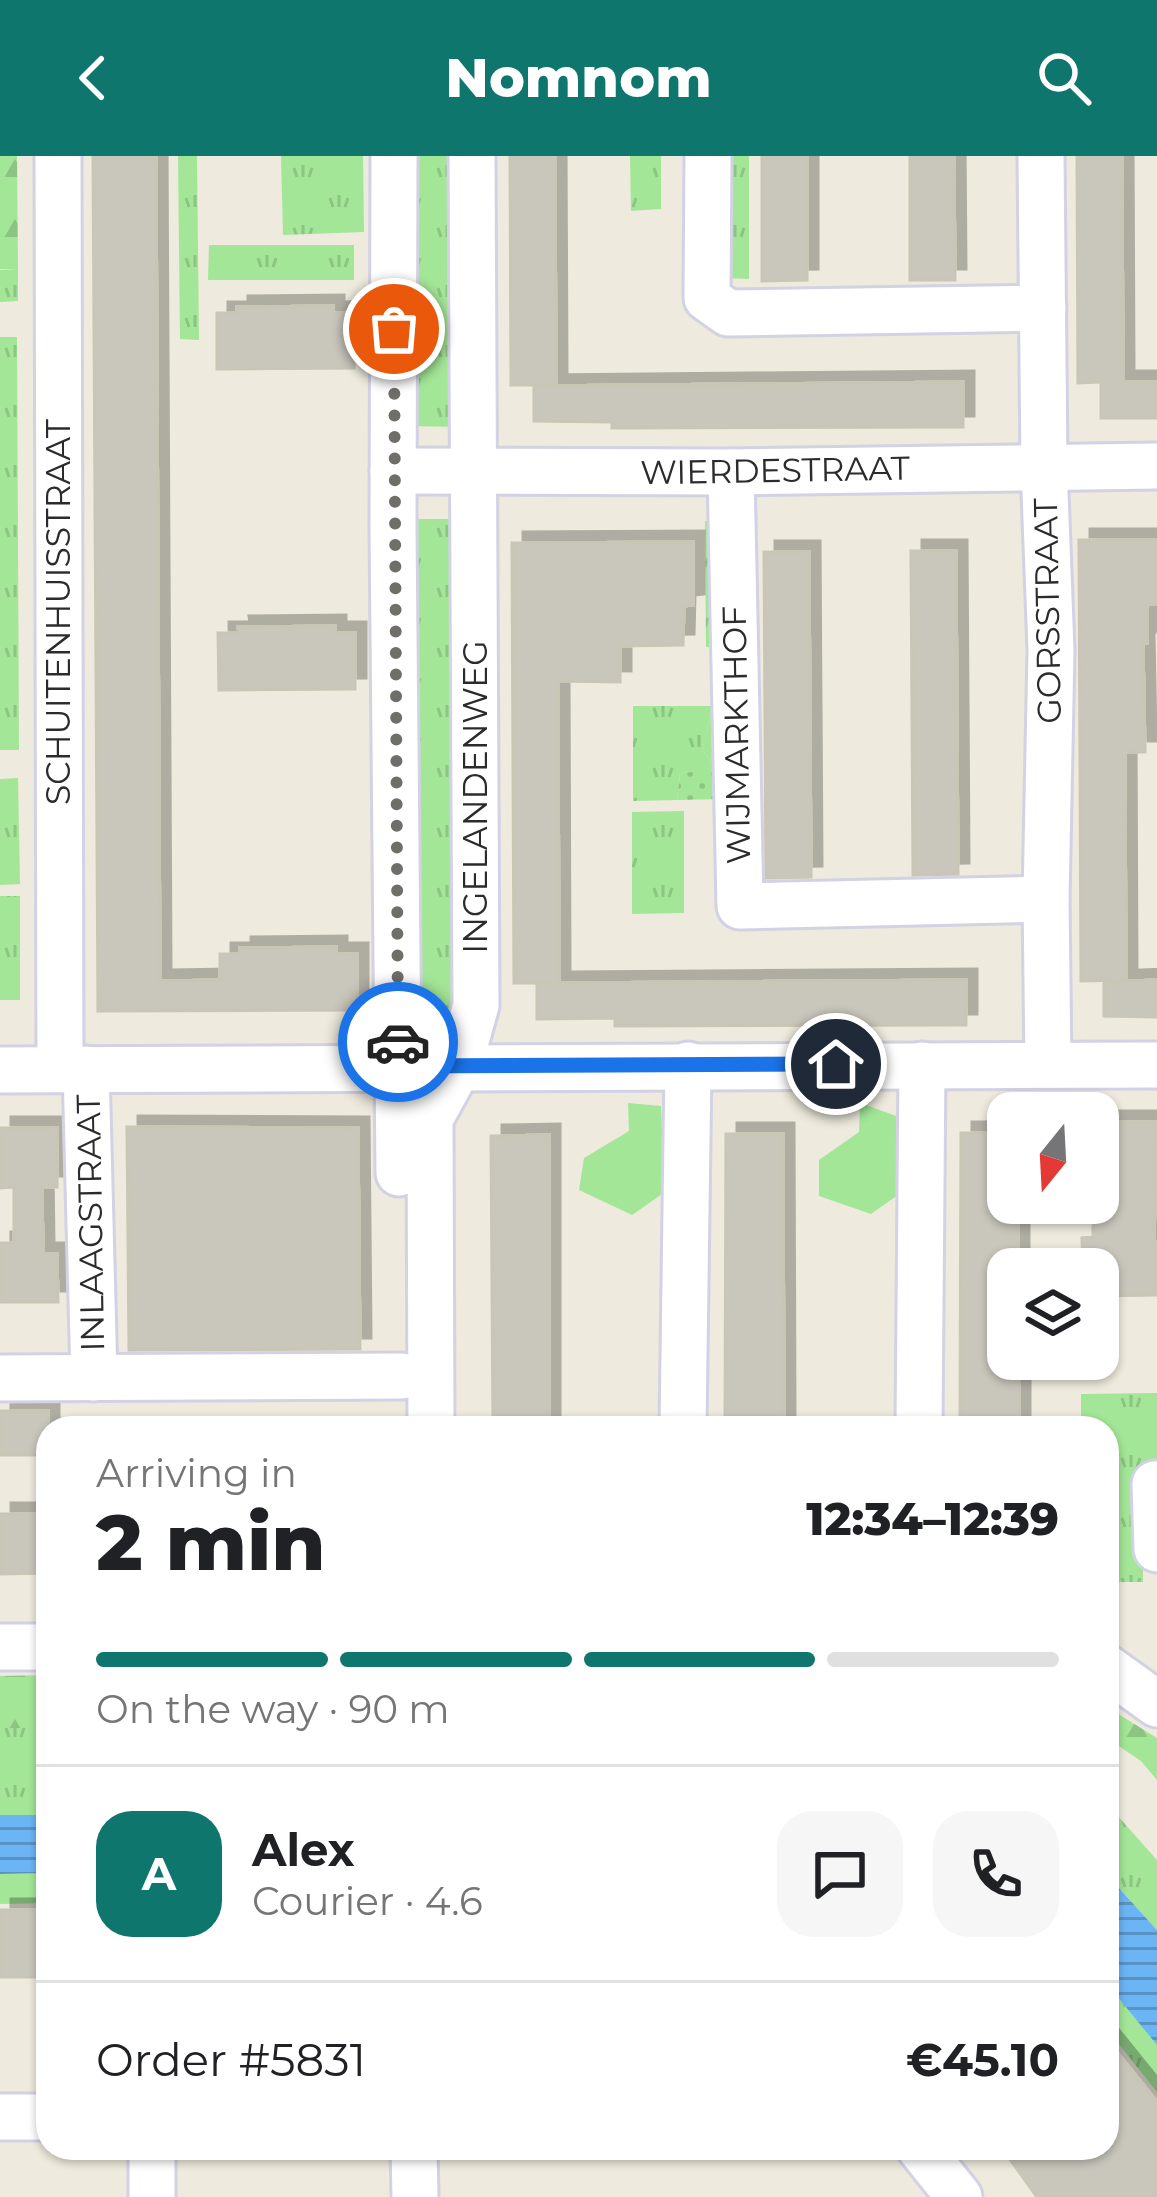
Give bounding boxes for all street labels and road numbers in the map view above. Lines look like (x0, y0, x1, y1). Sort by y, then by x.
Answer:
street label: SCHUITENHUISSTRAAT (38, 419, 78, 805)
street label: WIERDESTRAAT (640, 448, 910, 492)
street label: GORSSTRAAT (1025, 498, 1069, 724)
street label: WIJMARKTHOF (714, 605, 758, 865)
street label: INGELANDENWEG (455, 640, 495, 954)
street label: INLAAGSTRAAT (68, 1094, 112, 1352)

